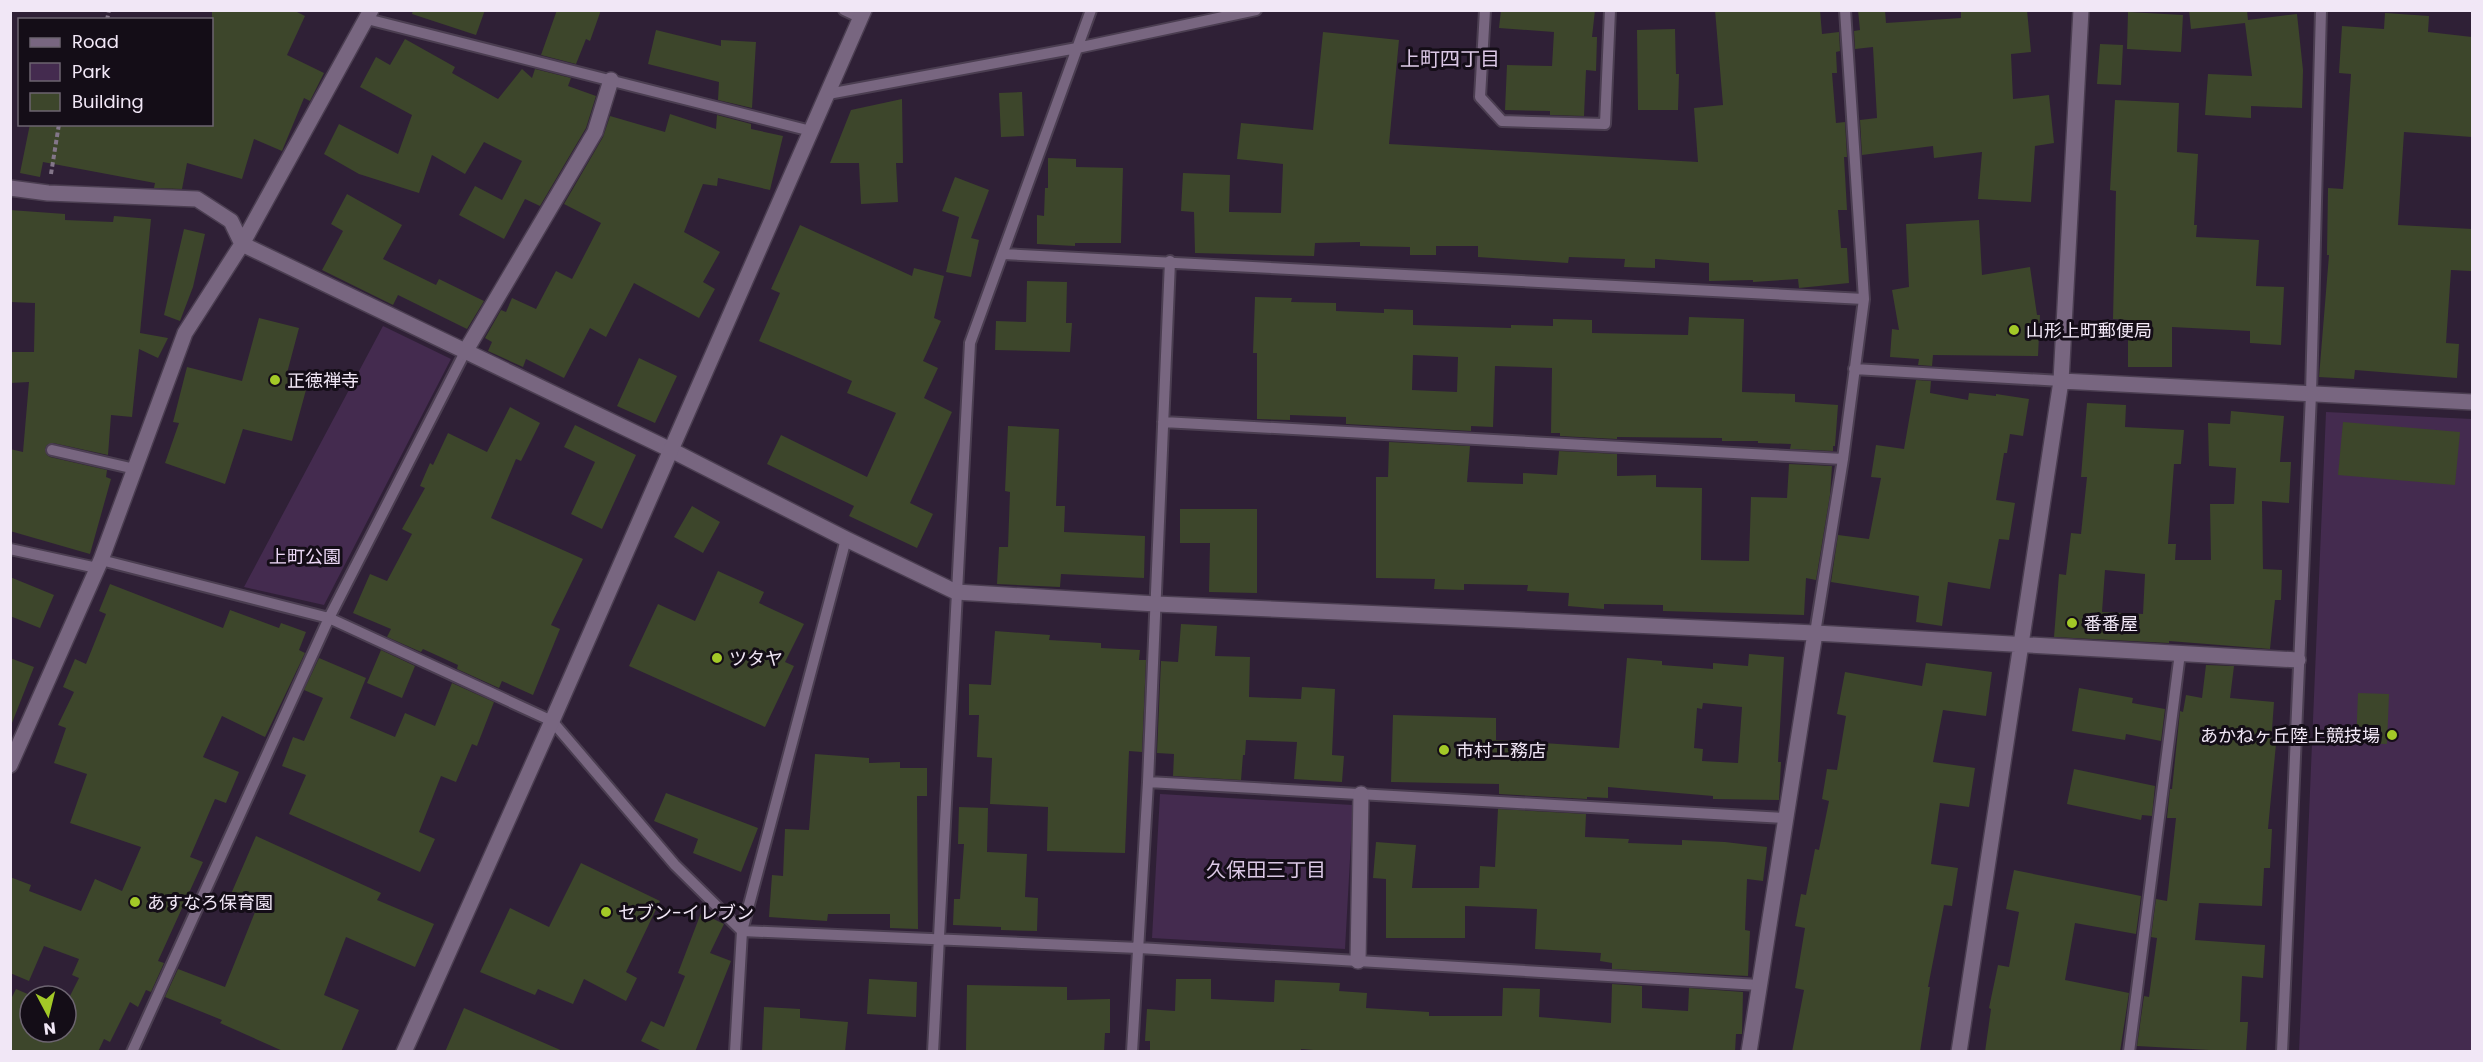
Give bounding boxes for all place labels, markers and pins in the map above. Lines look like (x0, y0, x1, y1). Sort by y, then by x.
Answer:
place label: 山形上町郵便局 (2026, 318, 2152, 343)
marker: 山形上町郵便局 (2007, 323, 2021, 337)
place label: 正徳禅寺 (287, 368, 359, 393)
marker: 正徳禅寺 (268, 373, 282, 387)
place label: 番番屋 (2084, 611, 2138, 636)
marker: 番番屋 (2065, 616, 2079, 630)
place label: ツタヤ (729, 646, 783, 671)
marker: ツタヤ (710, 651, 724, 665)
place label: あかねヶ丘陸上競技場 (2200, 723, 2380, 748)
marker: あかねヶ丘陸上競技場 (2385, 728, 2399, 742)
place label: 市村工務店 (1456, 738, 1546, 763)
marker: 市村工務店 (1437, 743, 1451, 757)
place label: あすなろ保育園 (147, 890, 273, 915)
marker: あすなろ保育園 (128, 895, 142, 909)
place label: セブン-イレブン (618, 900, 754, 925)
marker: セブン-イレブン (599, 905, 613, 919)

